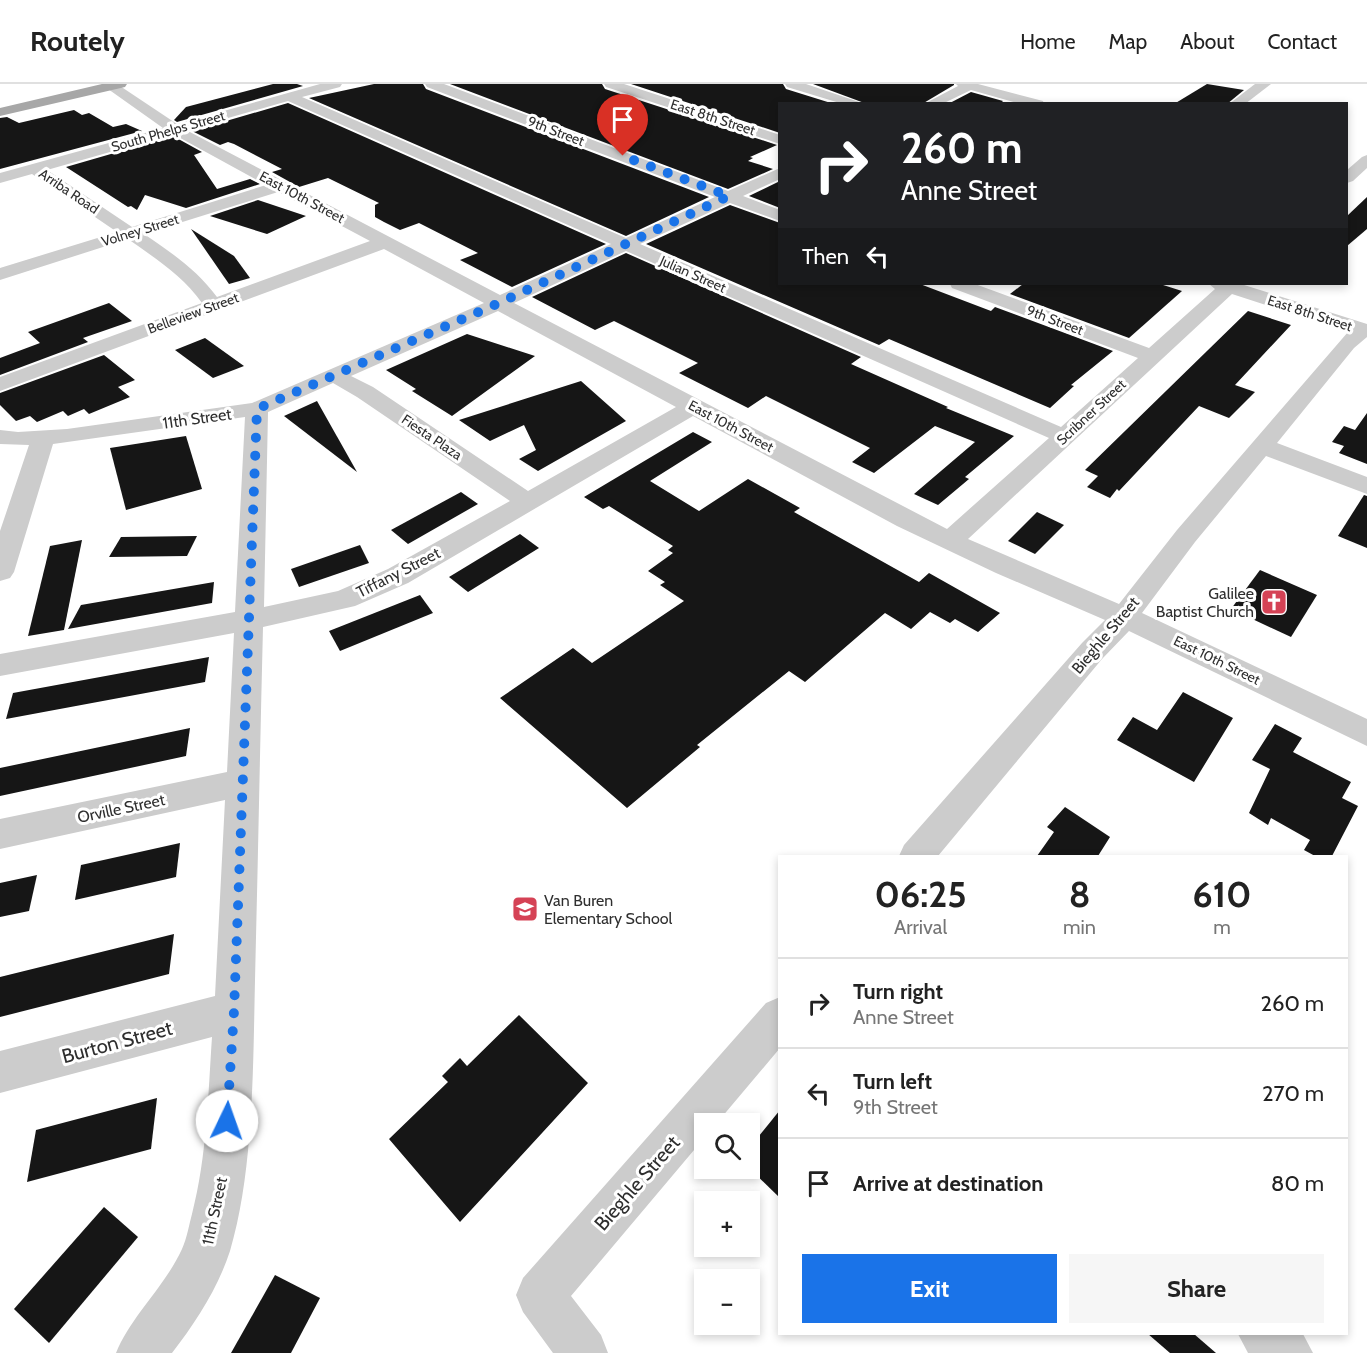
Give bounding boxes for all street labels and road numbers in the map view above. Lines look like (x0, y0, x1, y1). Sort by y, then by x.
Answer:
street label: East 8th Street (668, 95, 758, 139)
street label: South Phelps Street (109, 106, 227, 156)
street label: 9th Street (525, 112, 587, 150)
street label: Arriba Road (36, 164, 102, 218)
street label: East 10th Street (256, 167, 348, 227)
street label: Volney Street (99, 210, 181, 250)
street label: Julian Street (656, 251, 729, 297)
street label: Belleview Street (145, 288, 241, 338)
street label: East 8th Street (1265, 291, 1355, 335)
street label: 9th Street (1024, 301, 1086, 339)
street label: Scribner Street (1053, 375, 1130, 449)
street label: East 10th Street (685, 396, 777, 456)
street label: 11th Street (161, 404, 233, 433)
street label: Fiesta Plaza (398, 410, 466, 464)
street label: Tiffany Street (353, 543, 444, 602)
street label: Bieghle Street (1068, 593, 1143, 678)
street label: East 10th Street (1171, 631, 1263, 689)
street label: Orville Street (76, 790, 167, 827)
street label: Burton Street (59, 1016, 175, 1068)
street label: Bieghle Street (589, 1130, 685, 1235)
street label: 11th Street (198, 1175, 231, 1247)

